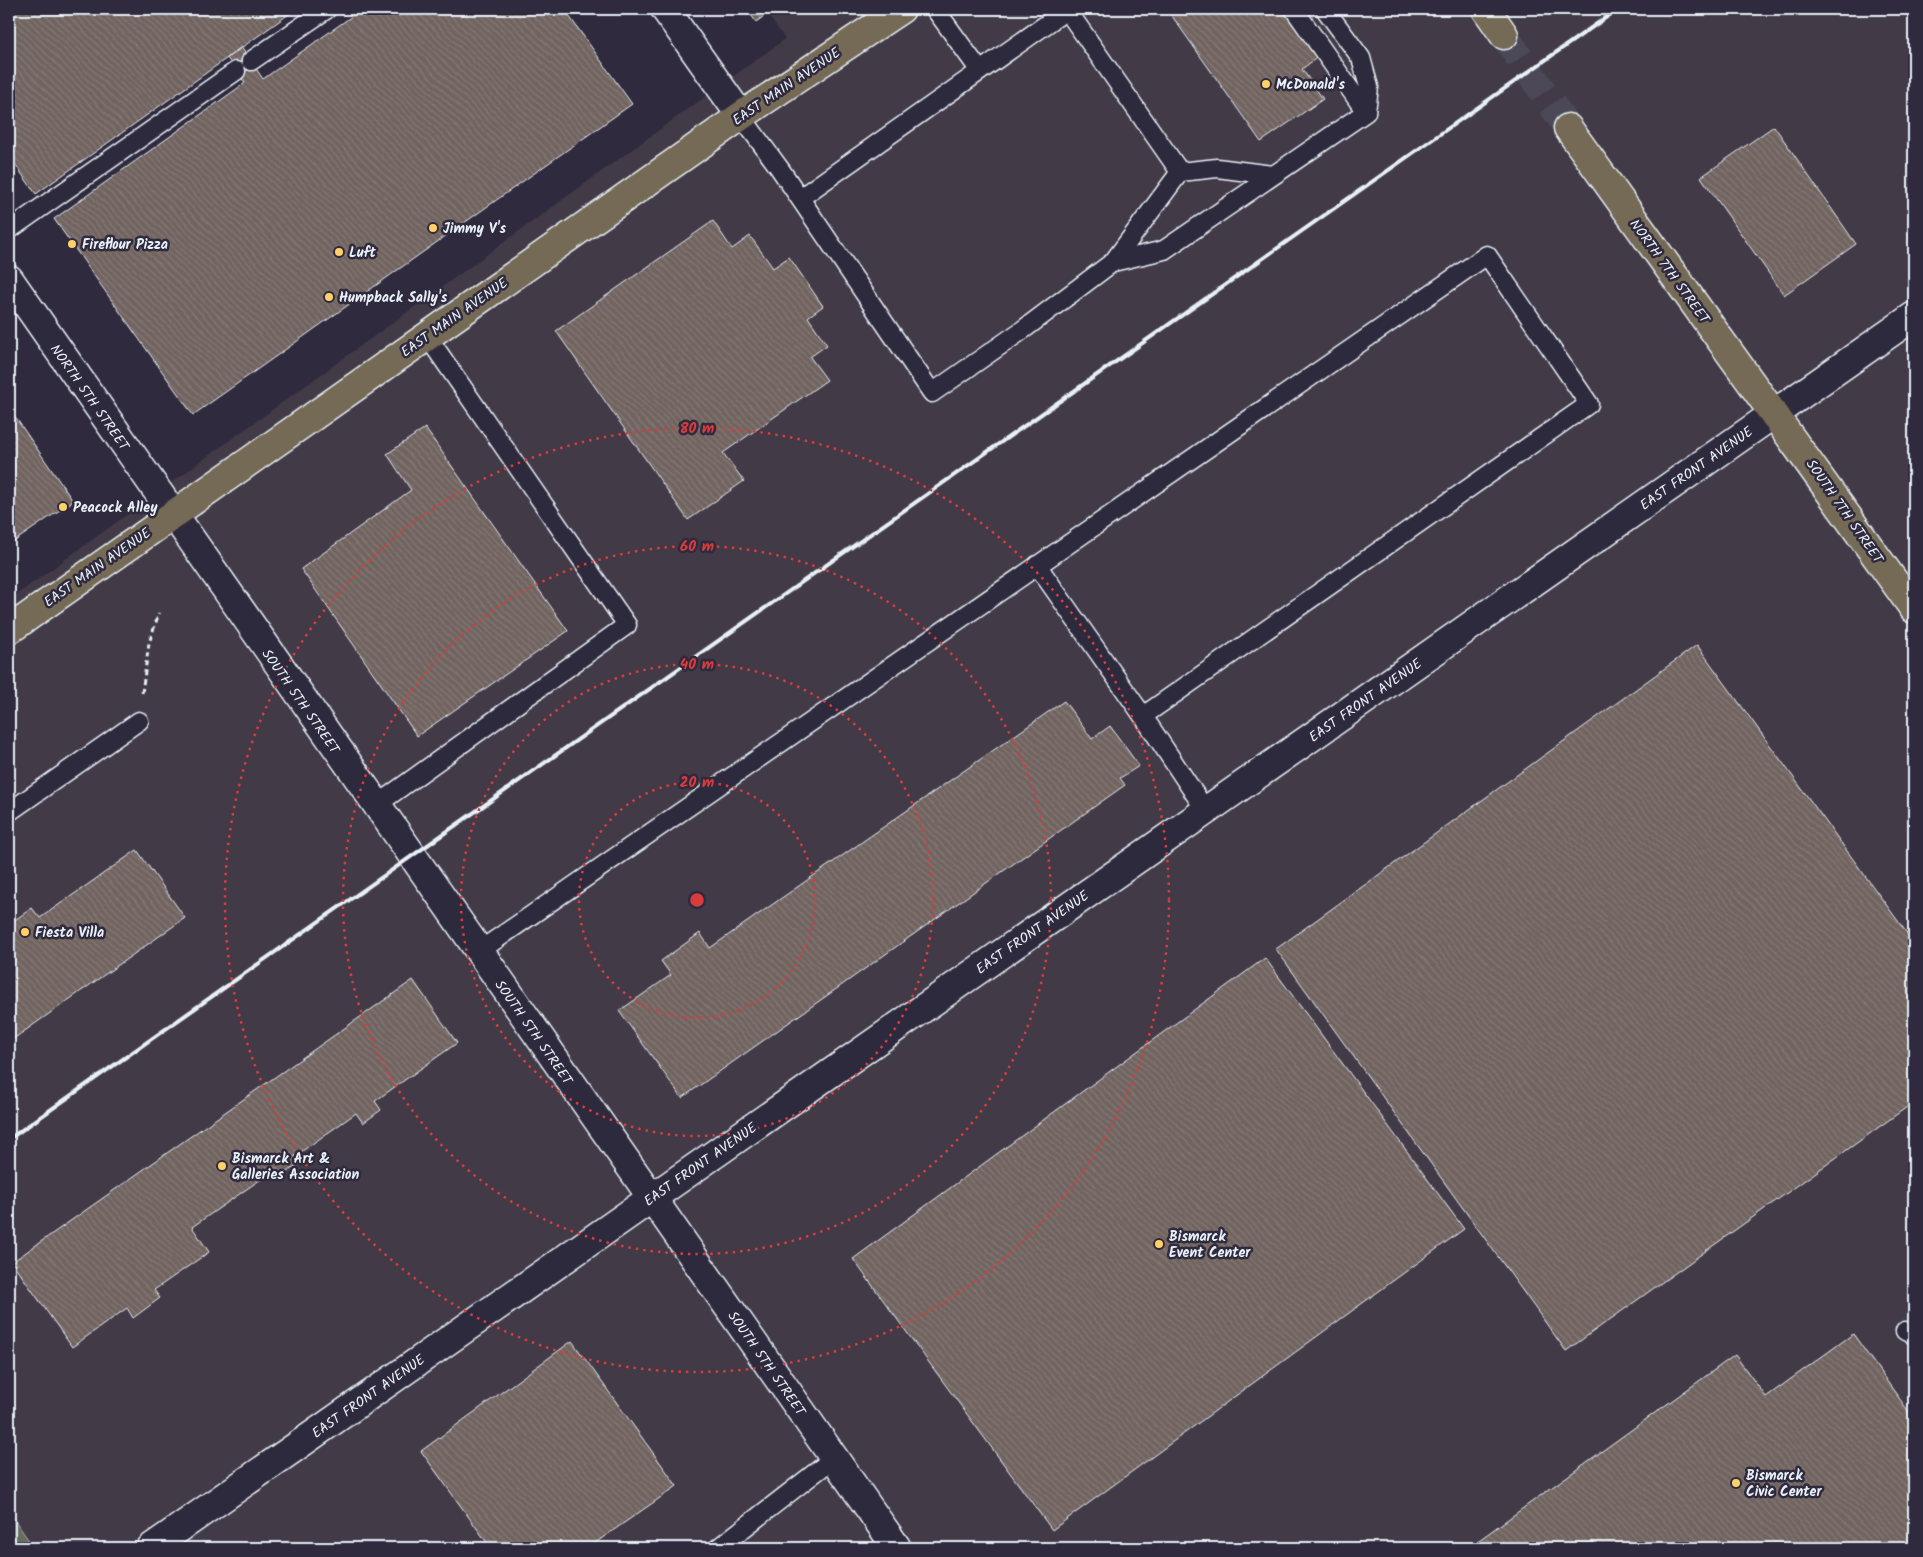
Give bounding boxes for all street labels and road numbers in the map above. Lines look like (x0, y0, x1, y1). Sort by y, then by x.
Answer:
street label: EAST MAIN AVENUE (728, 42, 846, 131)
street label: NORTH 7TH STREET (1624, 215, 1716, 330)
street label: EAST MAIN AVENUE (396, 272, 513, 363)
street label: NORTH 5TH STREET (44, 340, 135, 457)
street label: EAST FRONT AVENUE (1635, 421, 1758, 516)
street label: SOUTH 7TH STREET (1800, 455, 1889, 569)
street label: EAST MAIN AVENUE (39, 522, 156, 613)
street label: SOUTH 5TH STREET (256, 645, 346, 760)
street label: EAST FRONT AVENUE (1304, 653, 1427, 748)
street label: EAST FRONT AVENUE (971, 885, 1094, 980)
street label: SOUTH 5TH STREET (489, 976, 579, 1091)
street label: EAST FRONT AVENUE (639, 1117, 762, 1212)
street label: SOUTH 5TH STREET (722, 1307, 812, 1422)
street label: EAST FRONT AVENUE (307, 1349, 430, 1444)

